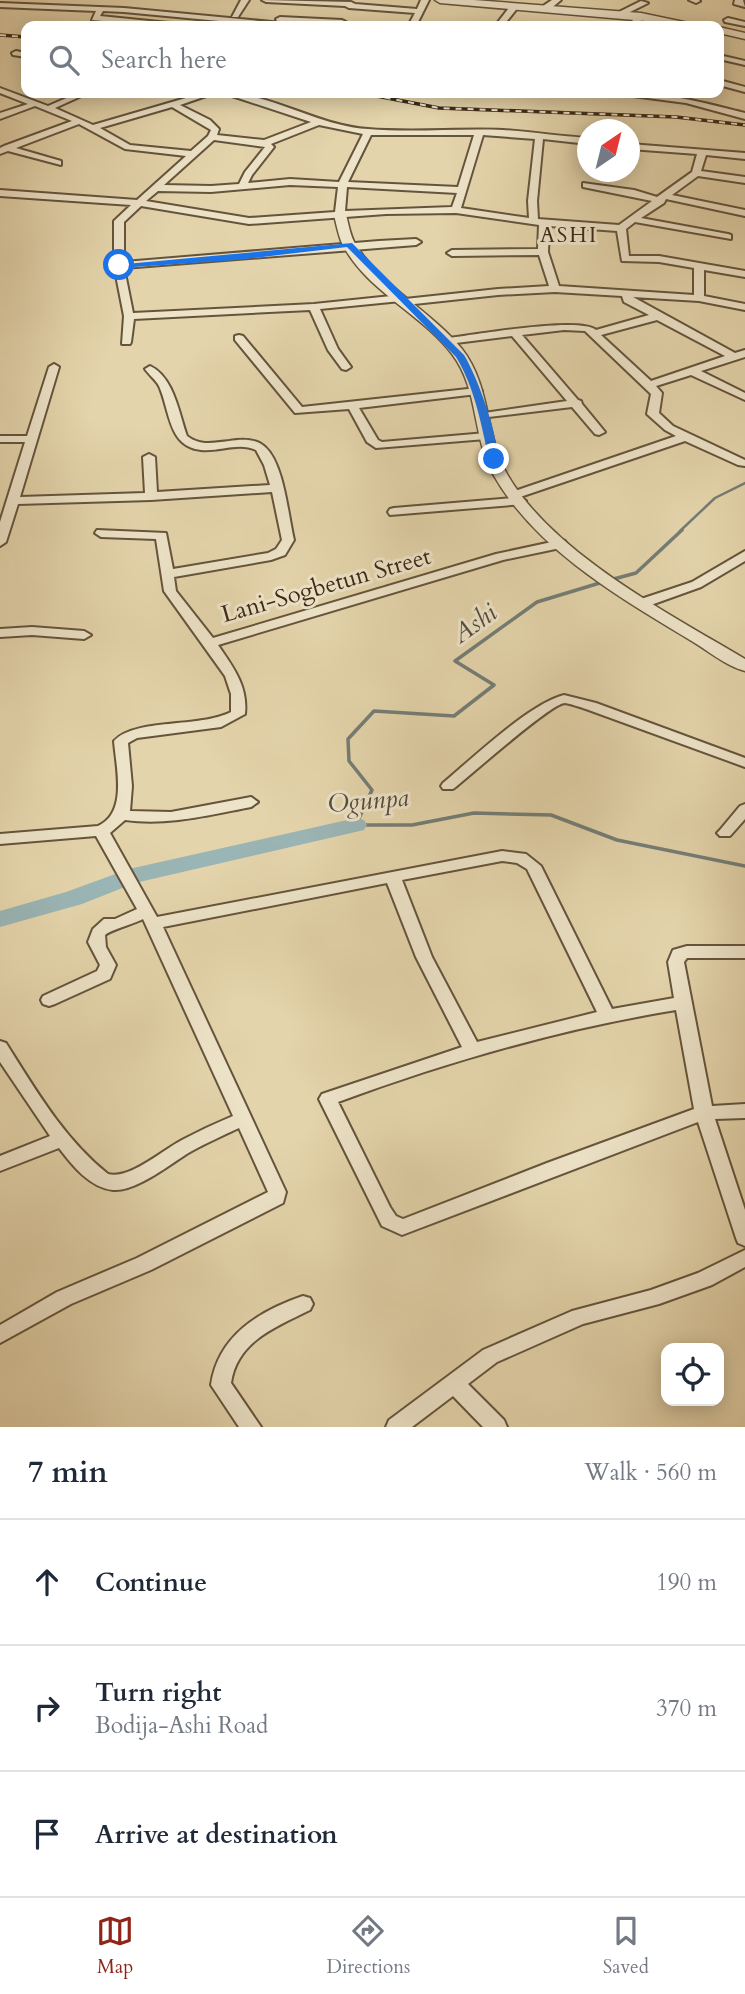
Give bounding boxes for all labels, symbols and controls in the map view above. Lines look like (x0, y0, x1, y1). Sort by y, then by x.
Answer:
search box (21, 21, 724, 98)
icon: search (45, 41, 83, 79)
text: Search here (101, 42, 227, 77)
north arrow (577, 119, 640, 182)
district label: ASHI (540, 221, 598, 250)
route start (103, 249, 134, 280)
route end (478, 443, 509, 474)
street label: Lani-Sogbetun Street (217, 540, 435, 631)
water label: Ashi (444, 595, 505, 652)
water label: Ogunpa (326, 779, 411, 821)
map controls (661, 1343, 724, 1406)
button: locate (661, 1343, 724, 1406)
text: 7 min (28, 1452, 108, 1493)
text: Walk · 560 m (584, 1457, 717, 1488)
icon: ahead (28, 1563, 66, 1601)
text: Continue (95, 1565, 207, 1600)
text: 190 m (656, 1567, 717, 1598)
text: Turn right (95, 1675, 222, 1710)
icon: right (28, 1689, 66, 1727)
text: 370 m (656, 1693, 717, 1724)
text: Bodija-Ashi Road (95, 1710, 268, 1741)
icon: arrive (28, 1815, 66, 1853)
text: Arrive at destination (95, 1817, 338, 1852)
tab: Map (96, 1912, 134, 1980)
tab: Directions (327, 1912, 410, 1980)
tab: Saved (603, 1912, 649, 1980)

